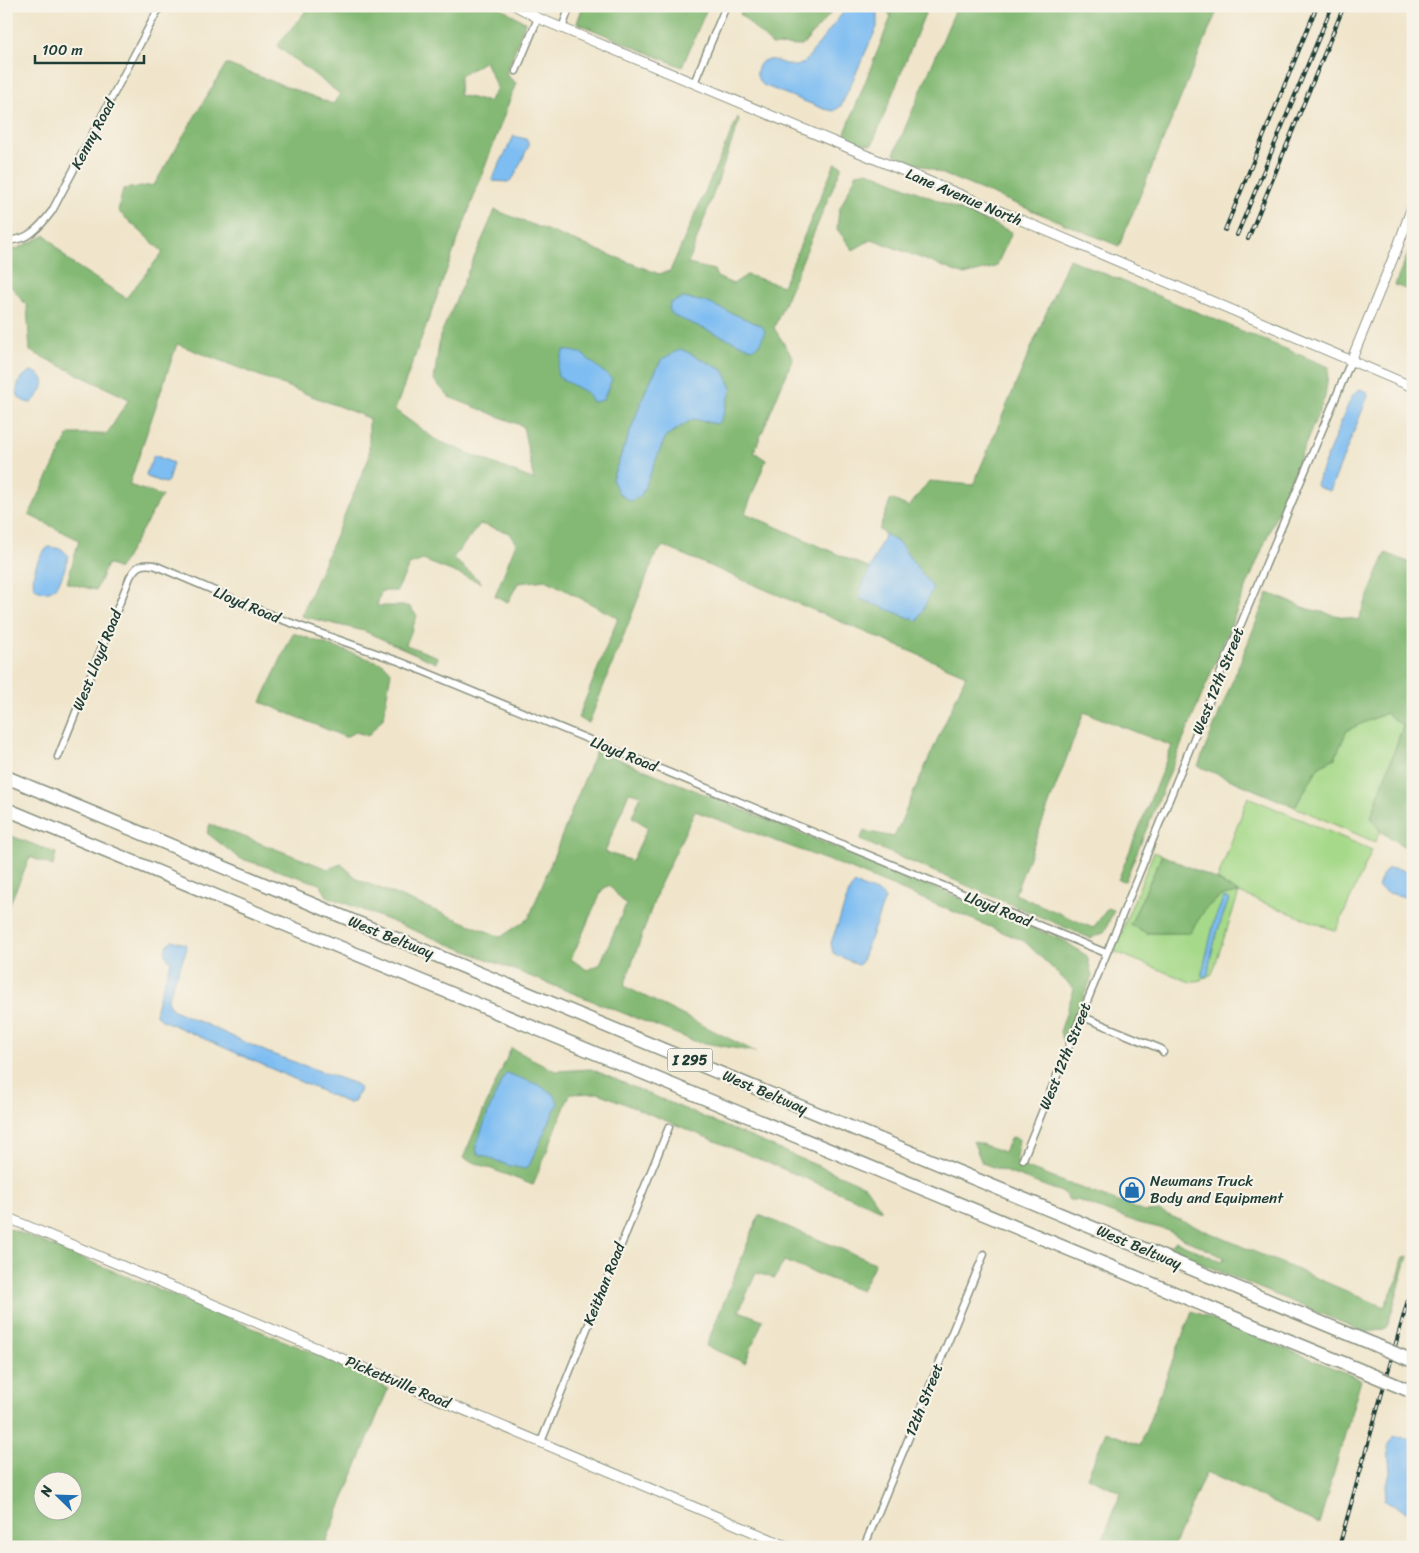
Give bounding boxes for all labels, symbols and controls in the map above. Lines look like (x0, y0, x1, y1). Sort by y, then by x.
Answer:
scale bar (35, 32, 144, 64)
text: 100 m (42, 37, 83, 63)
street label: Kenny Road (64, 93, 123, 174)
street label: Lane Avenue North (902, 161, 1026, 233)
street label: Lloyd Road (209, 579, 286, 631)
street label: West Lloyd Road (65, 605, 129, 714)
street label: West 12th Street (1185, 623, 1251, 739)
street label: Lloyd Road (586, 729, 663, 780)
street label: Lloyd Road (960, 884, 1037, 935)
street label: West Beltway (344, 908, 438, 966)
street label: West 12th Street (1032, 998, 1098, 1114)
road number: I 295 (668, 1048, 712, 1072)
street label: West Beltway (718, 1062, 812, 1122)
place label: Newmans Truck Body and Equipment (1150, 1168, 1284, 1211)
shop icon: Newmans Truck Body and Equipment (1119, 1177, 1145, 1203)
street label: West Beltway (1092, 1217, 1186, 1277)
street label: Keithan Road (576, 1238, 633, 1329)
street label: Pickettville Road (341, 1348, 456, 1416)
street label: 12th Street (898, 1359, 951, 1441)
north arrow (32, 1470, 82, 1520)
text: N (33, 1481, 60, 1501)

